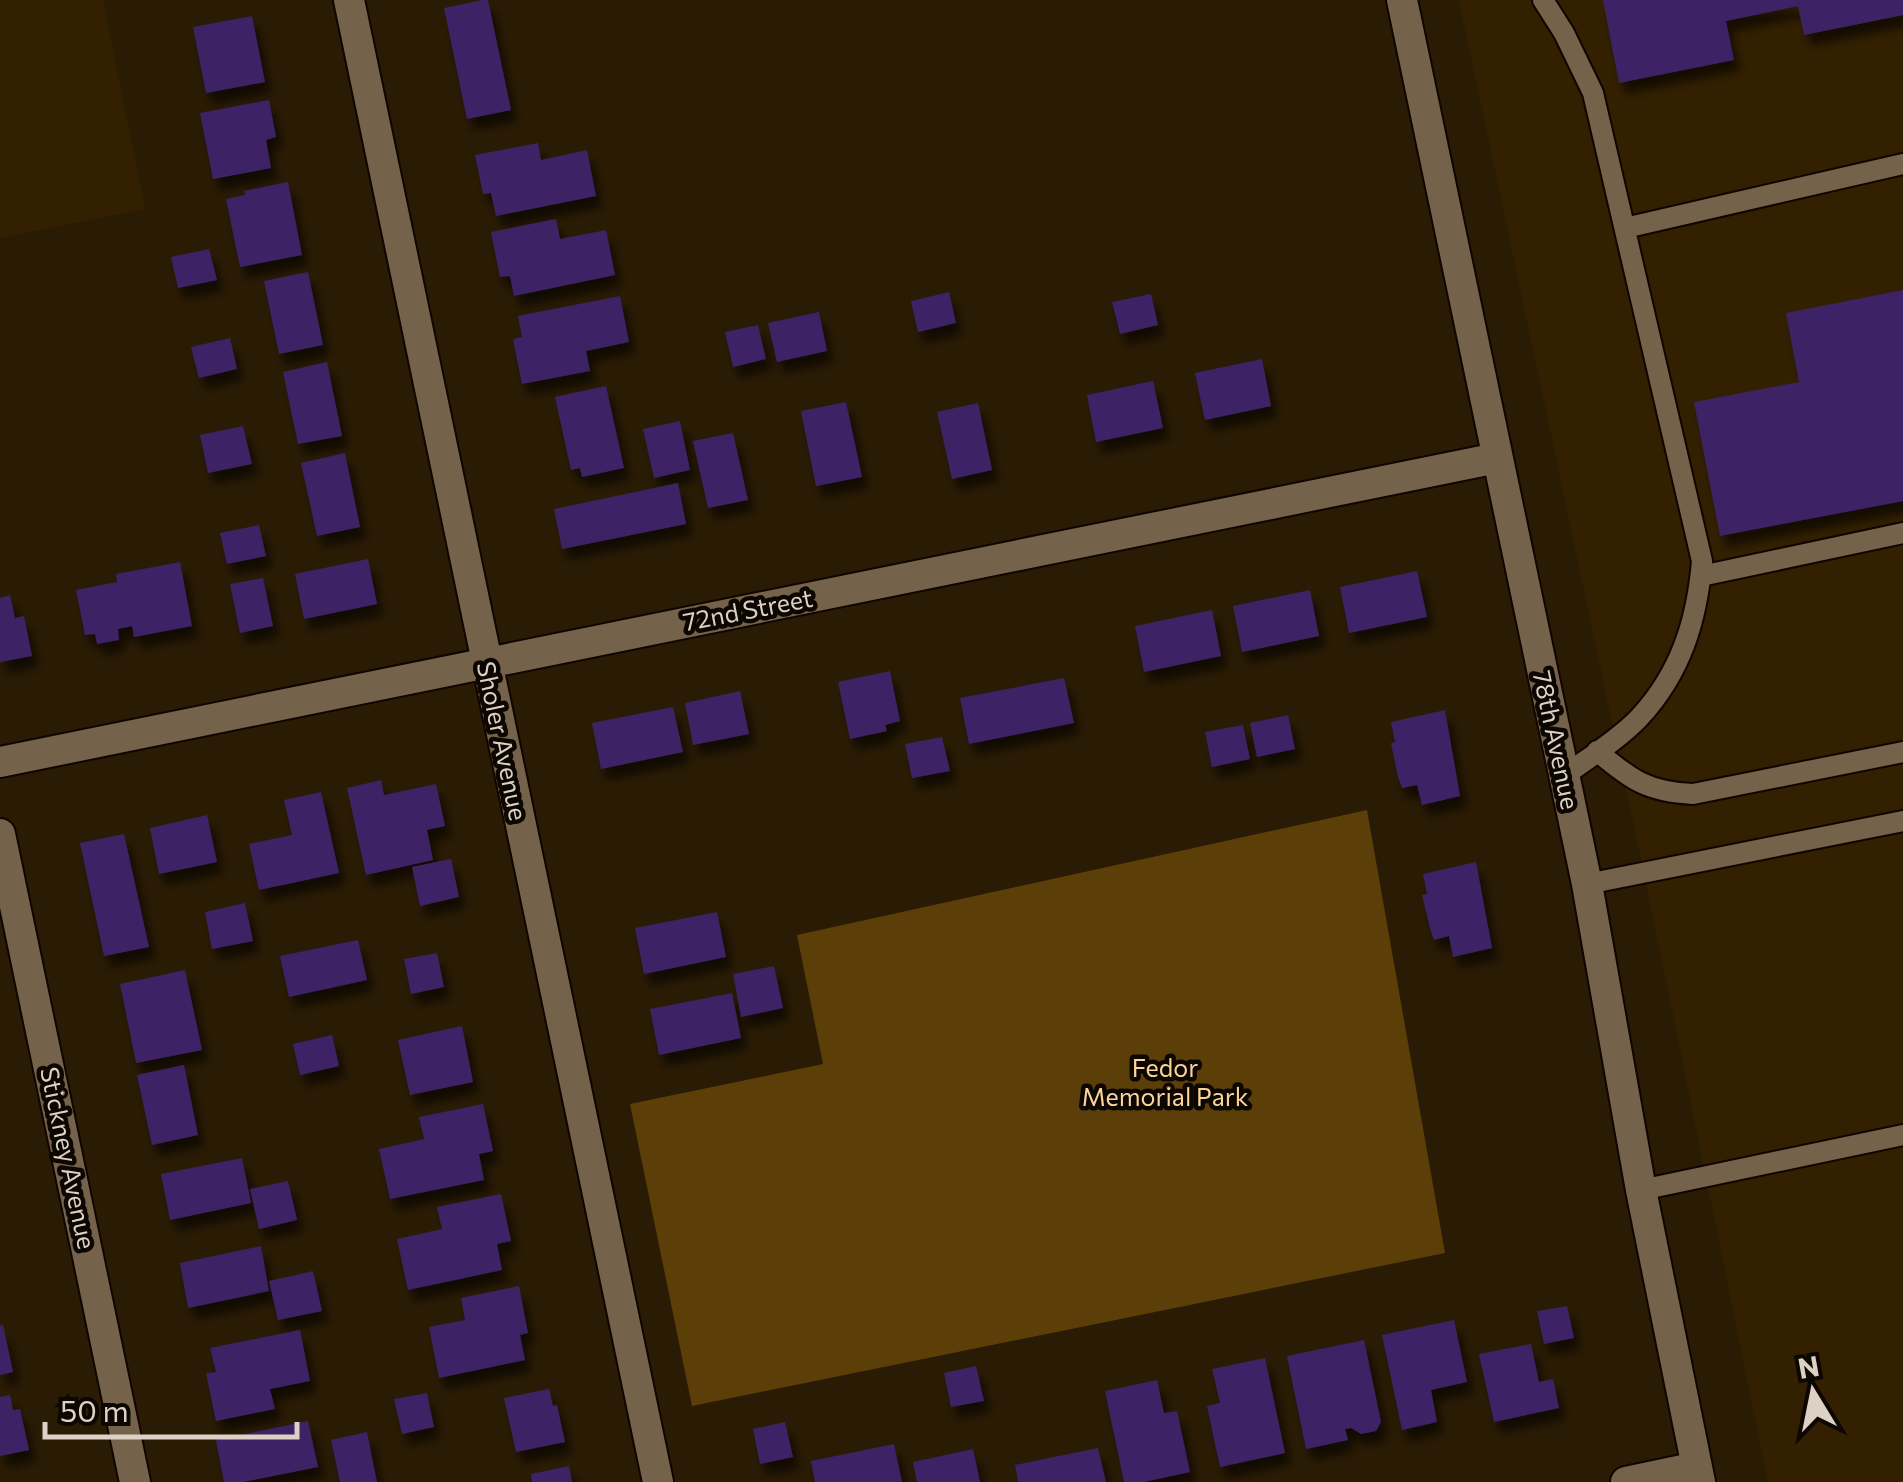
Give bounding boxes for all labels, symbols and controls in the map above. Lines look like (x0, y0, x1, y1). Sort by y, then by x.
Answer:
street label: 72nd Street (681, 582, 815, 636)
street label: Sholer Avenue (472, 659, 534, 823)
street label: 78th Avenue (1528, 668, 1586, 812)
park label: Fedor Memorial Park (1082, 1052, 1249, 1111)
street label: Stickney Avenue (35, 1064, 103, 1252)
north arrow (1763, 1342, 1863, 1442)
text: N (1795, 1348, 1822, 1385)
scale bar (45, 1377, 298, 1439)
text: 50 m (60, 1391, 129, 1428)

